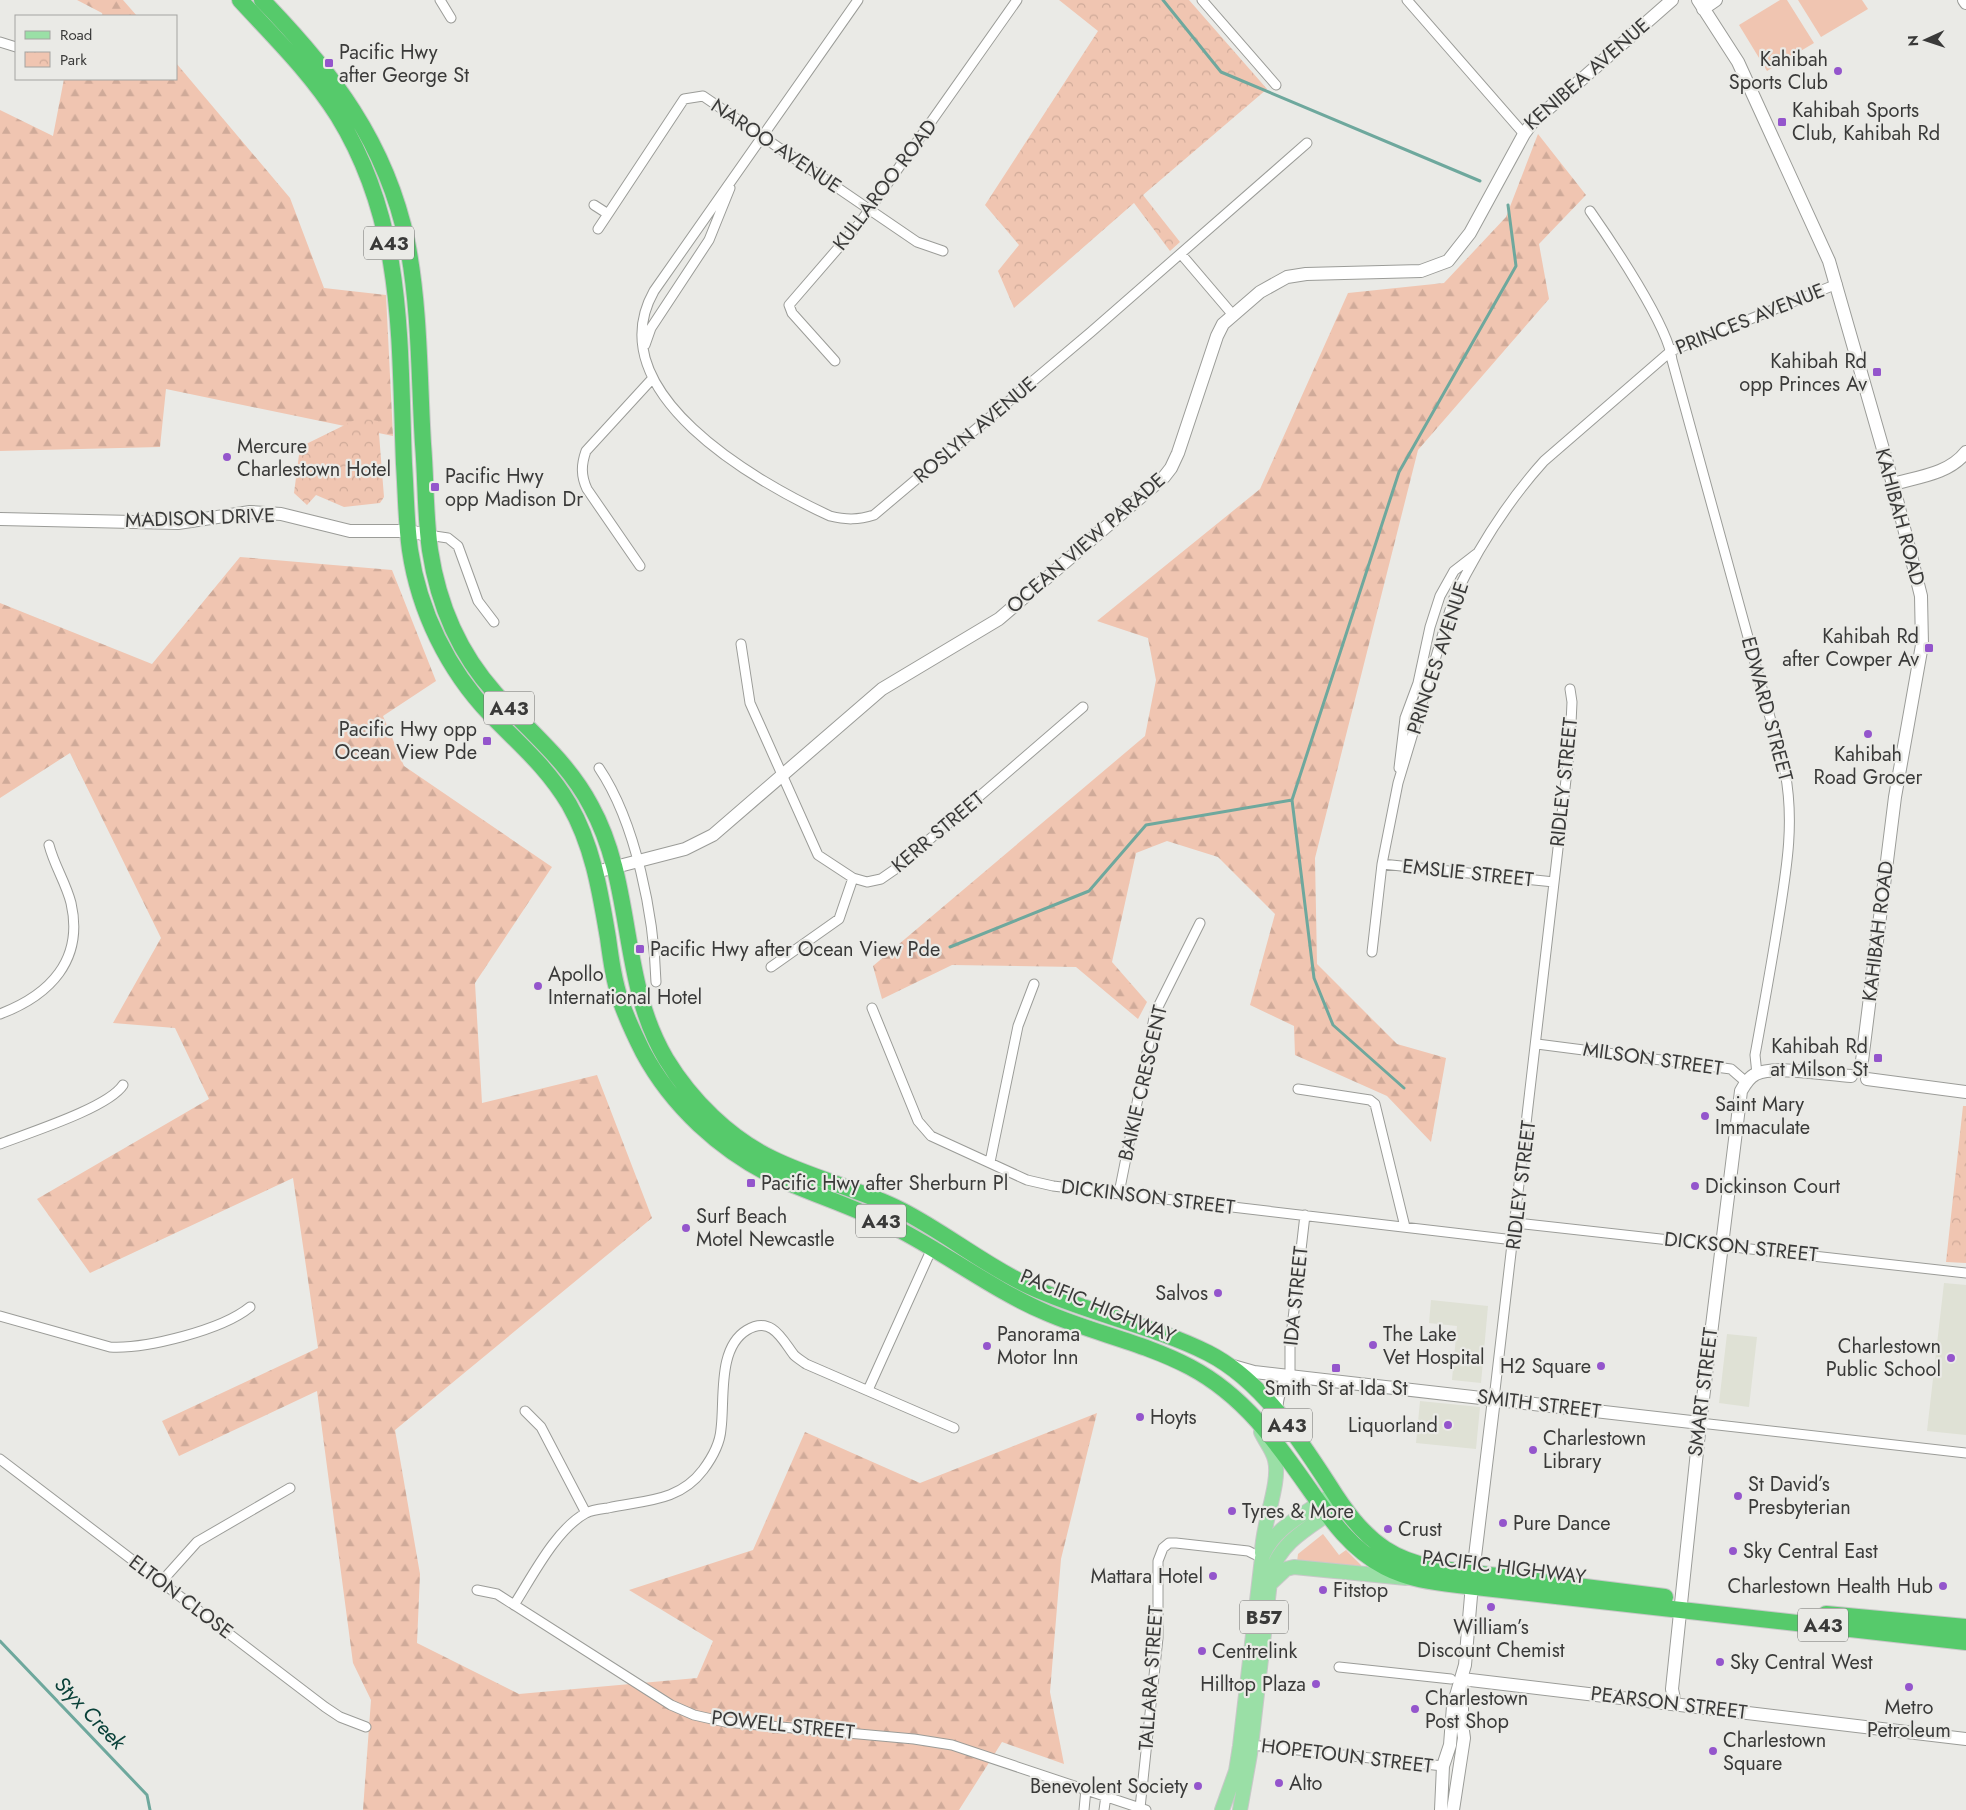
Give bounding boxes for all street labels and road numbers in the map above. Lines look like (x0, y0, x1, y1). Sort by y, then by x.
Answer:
street label: KENIBEA AVENUE (1518, 11, 1656, 137)
street label: NAROO AVENUE (705, 92, 847, 200)
street label: KULLAROO ROAD (826, 113, 944, 257)
road number: A43 (364, 227, 414, 260)
street label: PRINCES AVENUE (1671, 276, 1829, 362)
street label: ROSLYN AVENUE (907, 370, 1043, 490)
street label: KAHIBAH ROAD (1868, 445, 1932, 589)
street label: OCEAN VIEW PARADE (1000, 466, 1172, 620)
street label: MADISON DRIVE (125, 501, 275, 535)
street label: PRINCES AVENUE (1400, 578, 1476, 738)
street label: EDWARD STREET (1734, 633, 1800, 785)
road number: A43 (484, 691, 534, 724)
street label: RIDLEY STREET (1543, 715, 1585, 848)
street label: KERR STREET (885, 784, 991, 880)
street label: EMSLIE STREET (1401, 852, 1536, 894)
street label: KAHIBAH ROAD (1855, 859, 1901, 1003)
street label: BAIKIE CRESCENT (1111, 1002, 1175, 1163)
street label: MILSON STREET (1581, 1035, 1726, 1083)
street label: RIDLEY STREET (1499, 1118, 1543, 1251)
street label: DICKINSON STREET (1059, 1172, 1237, 1222)
road number: A43 (856, 1204, 906, 1238)
street label: DICKSON STREET (1663, 1225, 1820, 1270)
street label: IDA STREET (1276, 1244, 1316, 1347)
street label: PACIFIC HIGHWAY (1016, 1262, 1181, 1351)
street label: SMART STREET (1681, 1325, 1725, 1458)
street label: SMITH STREET (1475, 1382, 1603, 1426)
road number: A43 (1262, 1408, 1312, 1442)
street label: PACIFIC HIGHWAY (1420, 1543, 1589, 1592)
street label: ELTON CLOSE (123, 1548, 239, 1646)
road number: B57 (1240, 1600, 1288, 1634)
street label: TALLARA STREET (1131, 1604, 1171, 1752)
road number: A43 (1798, 1608, 1848, 1642)
street label: PEARSON STREET (1589, 1679, 1750, 1727)
street label: POWELL STREET (710, 1703, 857, 1747)
street label: HOPETOUN STREET (1259, 1731, 1435, 1781)

